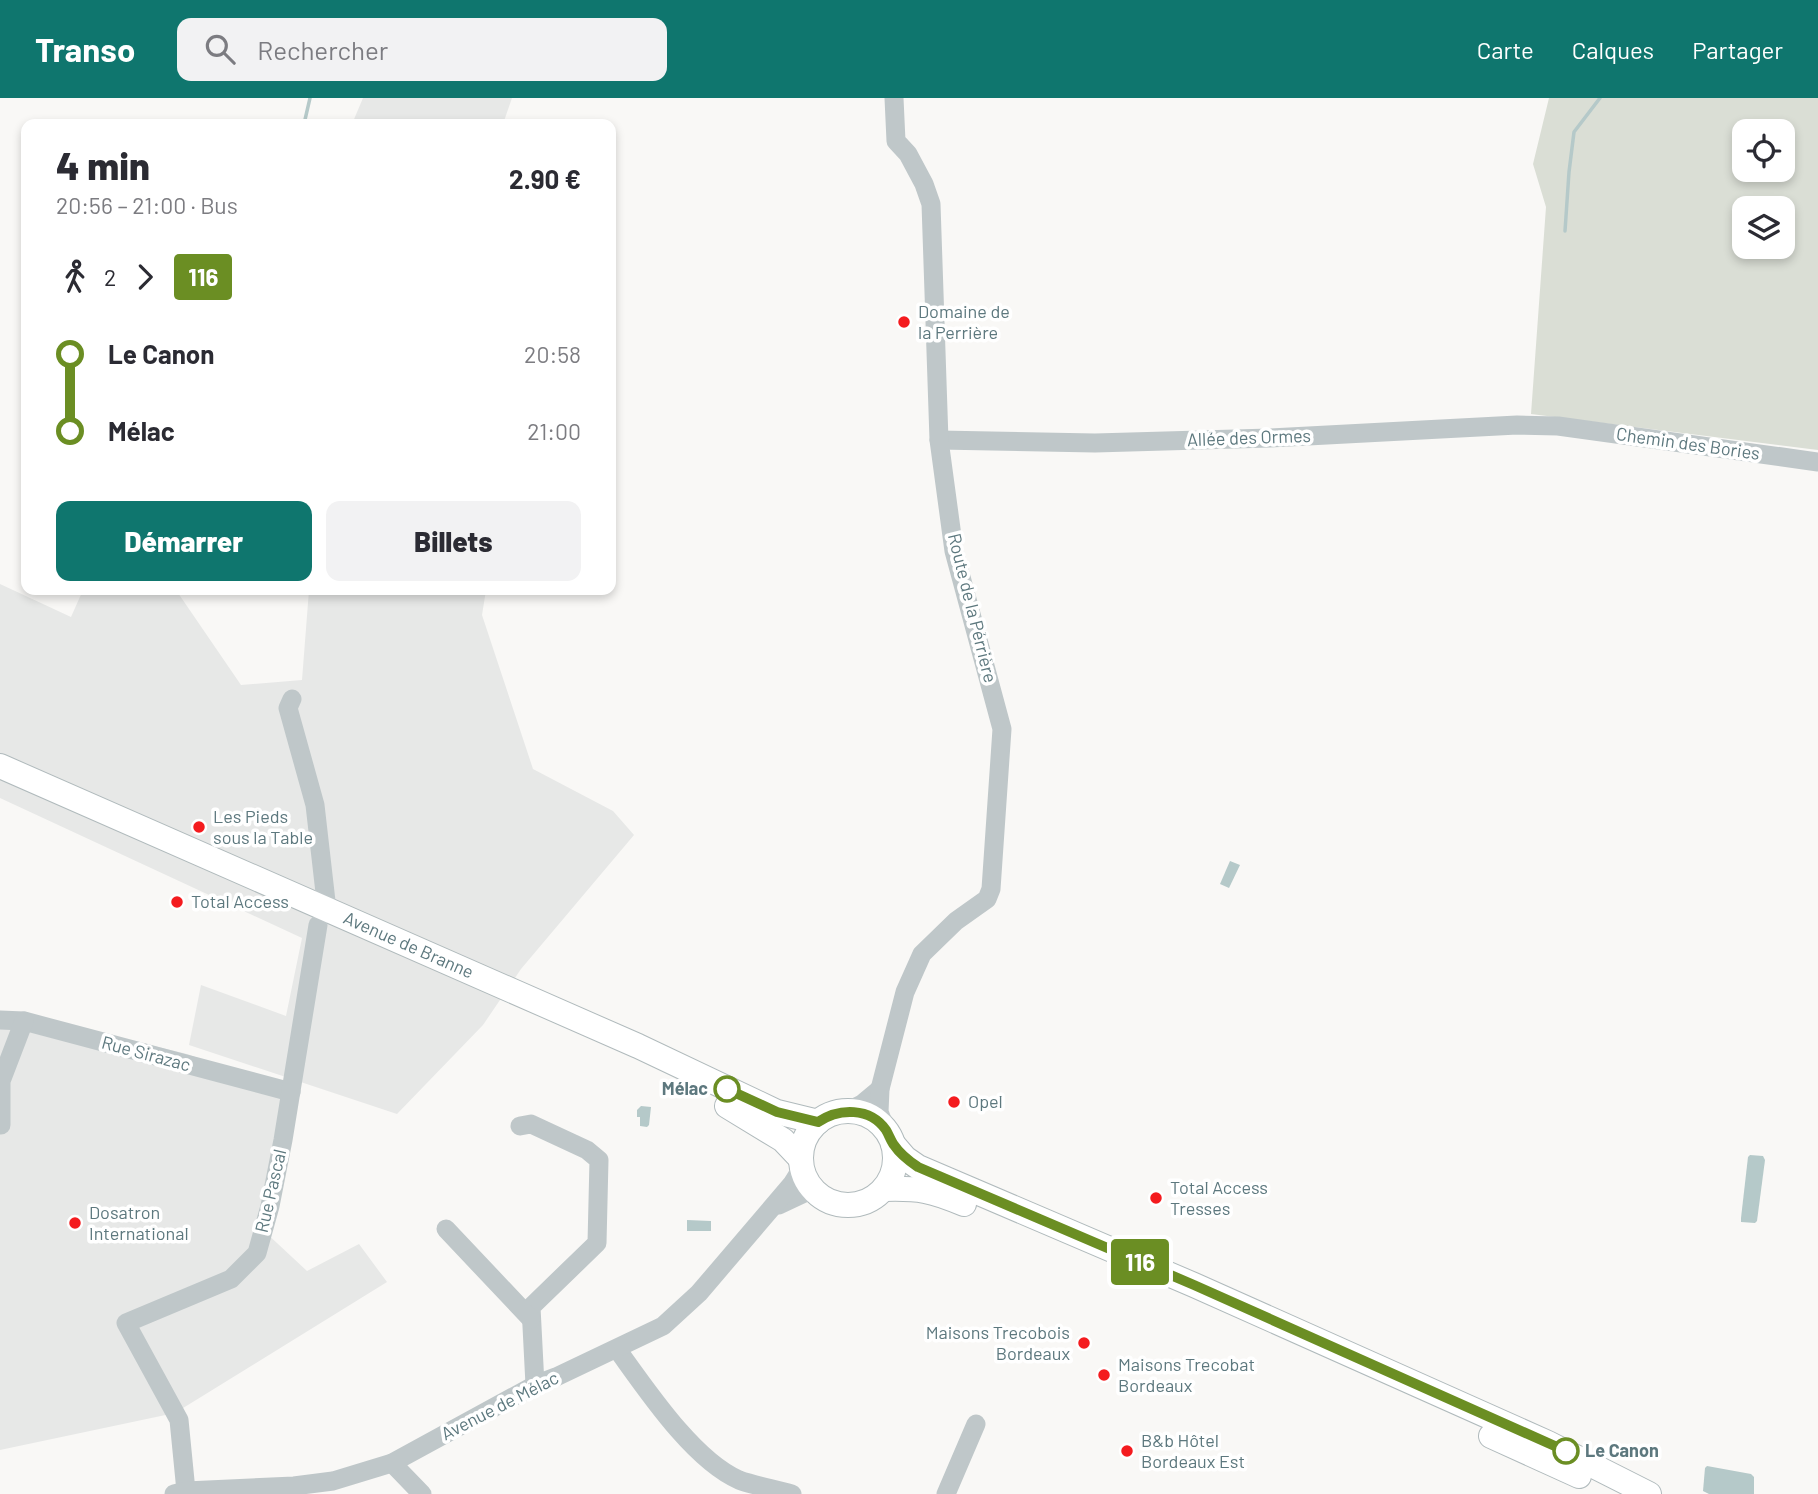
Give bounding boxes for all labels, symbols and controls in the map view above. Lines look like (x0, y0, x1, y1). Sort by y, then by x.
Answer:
search box (177, 18, 667, 81)
text: Transo (35, 29, 135, 69)
icon: search (201, 30, 239, 68)
text: Rechercher (257, 34, 388, 65)
text: Carte (1477, 35, 1534, 64)
text: Calques (1572, 35, 1654, 64)
text: Partager (1692, 35, 1783, 64)
map controls (1732, 119, 1795, 259)
button: locate (1732, 119, 1795, 182)
text: 4 min (56, 142, 150, 188)
text: 2.90 € (509, 163, 581, 194)
text: 20:56 – 21:00 · Bus (56, 191, 238, 219)
button: layers (1732, 196, 1795, 259)
icon: walk (56, 258, 94, 296)
icon: forward (126, 258, 164, 296)
text: 116 (188, 262, 218, 291)
text: 2 (104, 263, 116, 291)
place label: Domaine de la Perrière (918, 300, 1010, 343)
marker: Domaine de la Perrière (896, 314, 912, 330)
text: Le Canon (108, 338, 215, 369)
text: 20:58 (524, 340, 581, 368)
text: Mélac (108, 415, 175, 446)
text: 21:00 (527, 417, 581, 445)
street label: Chemin des Bories (1615, 422, 1761, 464)
street label: Allée des Ormes (1187, 424, 1311, 450)
button: Démarrer (56, 501, 312, 581)
button: Billets (326, 501, 581, 581)
street label: Route de la Pérrière (944, 531, 1002, 685)
place label: Les Pieds sous la Table (213, 805, 313, 848)
marker: Les Pieds sous la Table (191, 819, 207, 835)
place label: Total Access (191, 890, 289, 912)
marker: Total Access (169, 894, 185, 910)
street label: Avenue de Branne (340, 906, 477, 982)
street label: Rue Sirazac (99, 1031, 193, 1075)
marker: Mélac (714, 1076, 740, 1102)
place label: Mélac (662, 1077, 708, 1099)
place label: Opel (968, 1090, 1003, 1112)
marker: Opel (946, 1094, 962, 1110)
street label: Rue Pascal (250, 1147, 290, 1235)
place label: Total Access Tresses (1170, 1176, 1268, 1219)
marker: Total Access Tresses (1148, 1190, 1164, 1206)
place label: Dosatron International (89, 1201, 189, 1244)
marker: Dosatron International (67, 1215, 83, 1231)
line badge: 116 (1100, 1239, 1180, 1285)
text: 116 (1125, 1247, 1155, 1276)
place label: Maisons Trecobois Bordeaux (926, 1321, 1070, 1364)
marker: Maisons Trecobois Bordeaux (1076, 1335, 1092, 1351)
place label: Maisons Trecobat Bordeaux (1118, 1353, 1255, 1396)
street label: Avenue de Mélac (437, 1366, 562, 1444)
marker: Maisons Trecobat Bordeaux (1096, 1367, 1112, 1383)
place label: B&b Hôtel Bordeaux Est (1141, 1429, 1245, 1472)
marker: Le Canon (1553, 1438, 1579, 1464)
place label: Le Canon (1585, 1439, 1659, 1461)
marker: B&b Hôtel Bordeaux Est (1119, 1443, 1135, 1459)

